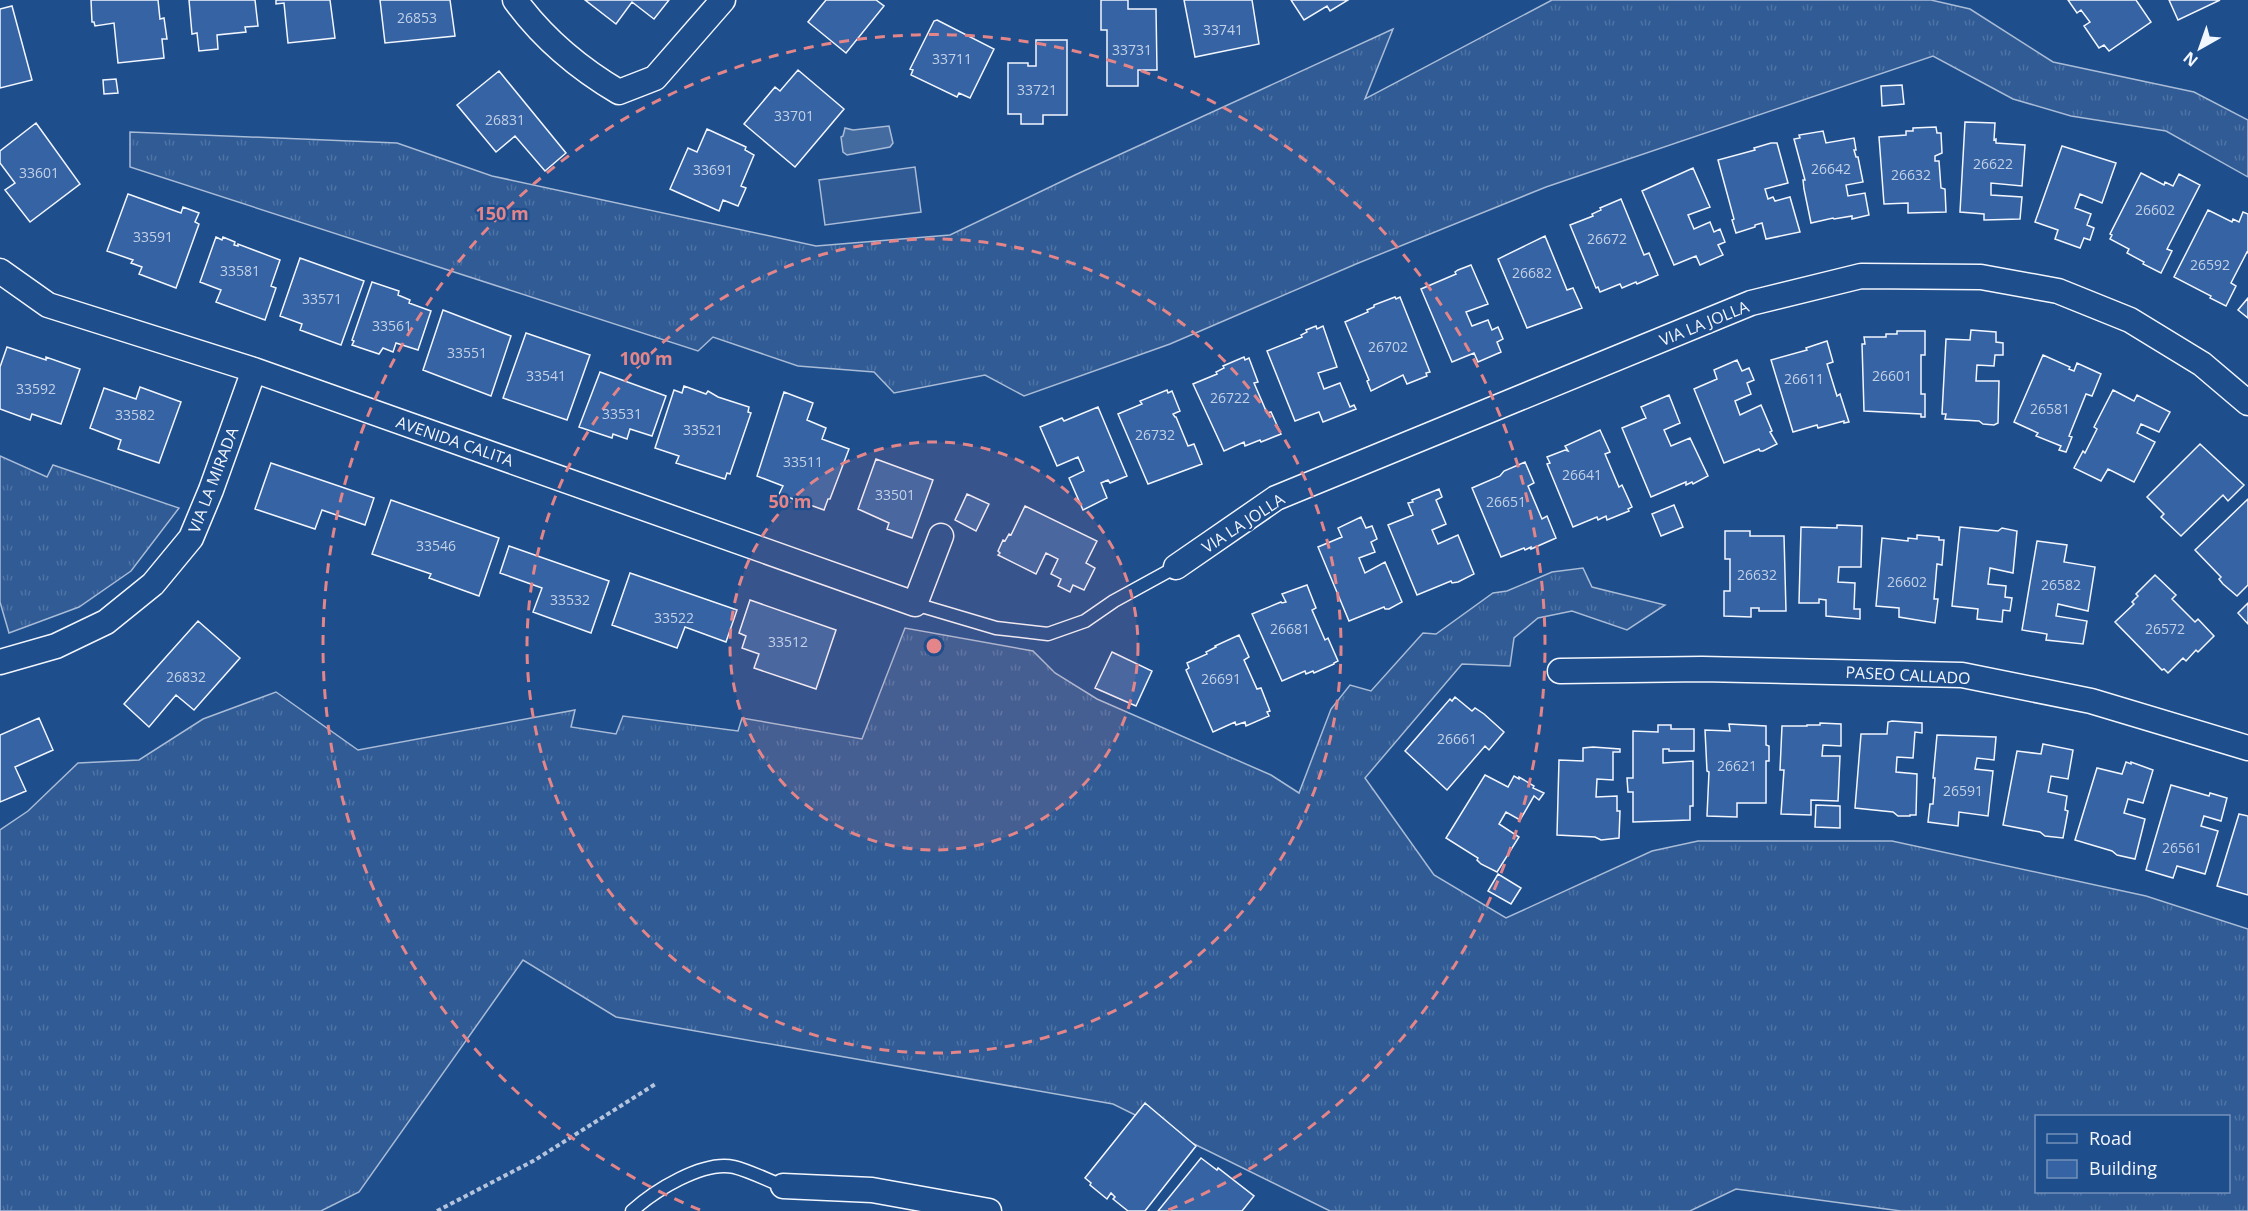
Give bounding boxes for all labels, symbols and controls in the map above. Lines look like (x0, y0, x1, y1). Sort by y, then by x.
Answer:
house number: 26853 (397, 8, 437, 27)
north arrow (2170, 18, 2230, 78)
house number: 33741 (1203, 20, 1243, 39)
house number: 33731 (1112, 40, 1152, 59)
text: N (2178, 47, 2202, 72)
house number: 33711 (932, 49, 972, 68)
house number: 33721 (1017, 80, 1057, 99)
house number: 33701 (774, 106, 814, 125)
house number: 26831 (485, 110, 525, 129)
house number: 26622 (1973, 154, 2013, 173)
house number: 26642 (1811, 159, 1851, 178)
house number: 33691 (693, 160, 733, 179)
house number: 33601 (19, 163, 59, 182)
house number: 26632 (1891, 165, 1931, 184)
house number: 26602 (2135, 200, 2175, 219)
text: 150 m (475, 201, 529, 225)
house number: 33591 (133, 227, 173, 246)
house number: 26672 (1587, 229, 1627, 248)
house number: 26592 (2190, 255, 2230, 274)
house number: 33581 (220, 261, 260, 280)
house number: 26682 (1512, 263, 1552, 282)
house number: 33571 (302, 289, 342, 308)
street label: VIA LA JOLLA (1656, 295, 1753, 351)
house number: 33561 (372, 316, 412, 335)
house number: 26702 (1368, 337, 1408, 356)
house number: 33551 (447, 343, 487, 362)
text: 100 m (619, 346, 673, 370)
house number: 33541 (526, 366, 566, 385)
house number: 26601 (1872, 366, 1912, 385)
house number: 26611 (1784, 369, 1824, 388)
house number: 33592 (16, 379, 56, 398)
house number: 26722 (1210, 388, 1250, 407)
house number: 26581 (2030, 399, 2070, 418)
house number: 33531 (602, 404, 642, 423)
house number: 33582 (115, 405, 155, 424)
street label: AVENIDA CALITA (393, 411, 518, 472)
house number: 33521 (683, 420, 723, 439)
street label: VIA LA MIRADA (183, 423, 244, 536)
house number: 26732 (1135, 425, 1175, 444)
house number: 33511 (783, 452, 823, 471)
house number: 26641 (1562, 465, 1602, 484)
house number: 33501 (875, 485, 915, 504)
street label: VIA LA JOLLA (1197, 488, 1289, 558)
text: 50 m (769, 489, 811, 513)
house number: 26651 (1486, 492, 1526, 511)
house number: 33546 (416, 536, 456, 555)
house number: 26632 (1737, 565, 1777, 584)
house number: 26602 (1887, 572, 1927, 591)
house number: 26582 (2041, 575, 2081, 594)
house number: 33532 (550, 590, 590, 609)
house number: 33522 (654, 608, 694, 627)
house number: 26681 (1270, 619, 1310, 638)
house number: 26572 (2145, 619, 2185, 638)
house number: 33512 (768, 632, 808, 651)
centre of rings (924, 636, 944, 656)
street label: PASEO CALLADO (1845, 661, 1971, 689)
house number: 26832 (166, 667, 206, 686)
house number: 26691 (1201, 669, 1241, 688)
house number: 26661 (1437, 729, 1477, 748)
house number: 26621 (1717, 756, 1757, 775)
house number: 26591 (1943, 781, 1983, 800)
house number: 26561 (2162, 838, 2202, 857)
legend (2035, 1115, 2230, 1193)
text: Road (2089, 1126, 2132, 1150)
text: Building (2089, 1156, 2157, 1180)

